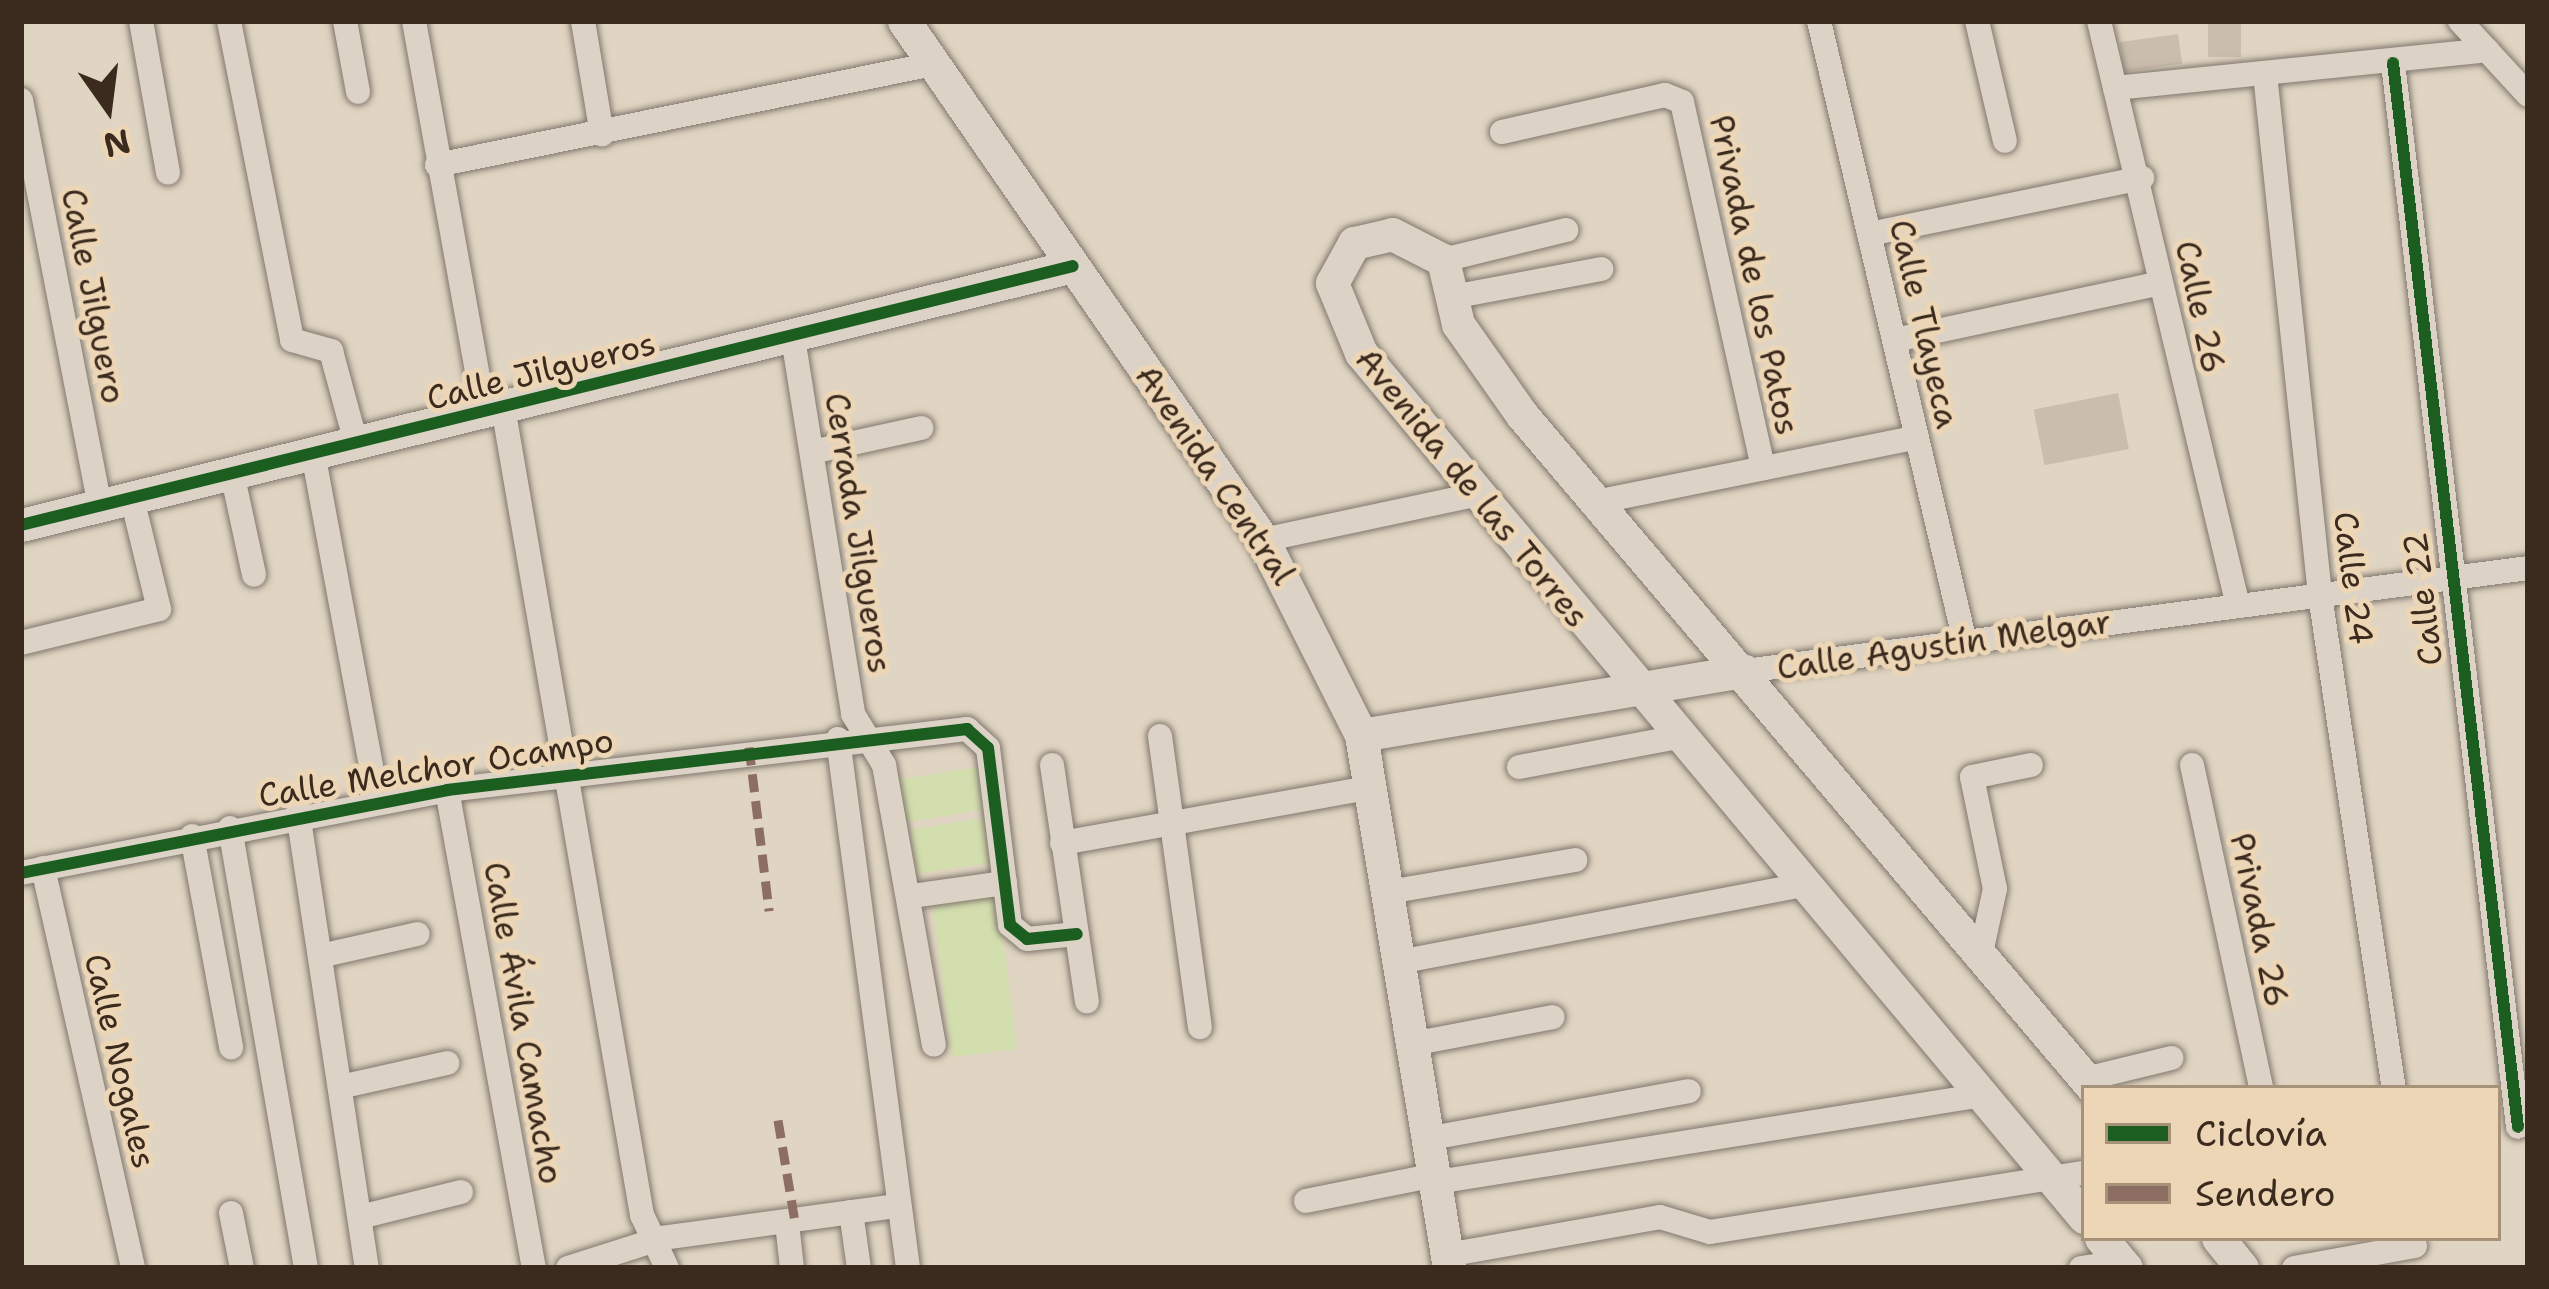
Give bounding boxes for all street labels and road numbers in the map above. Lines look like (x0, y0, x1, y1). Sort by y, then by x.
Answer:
street label: Privada de los Patos (1701, 111, 1807, 439)
street label: Calle Jilguero (53, 185, 133, 407)
street label: Calle Tlayeca (1881, 216, 1967, 432)
street label: Calle 26 (2167, 237, 2233, 377)
street label: Calle Jilgueros (422, 323, 660, 419)
street label: Avenida de las Torres (1347, 340, 1597, 636)
street label: Avenida Central (1127, 358, 1303, 592)
street label: Cerrada Jilgueros (816, 390, 900, 676)
street label: Calle 24 (2325, 509, 2381, 647)
street label: Calle 22 (2395, 530, 2451, 668)
street label: Calle Agustín Melgar (1774, 602, 2114, 688)
street label: Calle Melchor Ocampo (256, 720, 616, 816)
street label: Privada 26 (2221, 829, 2297, 1011)
street label: Calle Ávila Camacho (475, 859, 571, 1187)
street label: Calle Nogales (76, 950, 164, 1172)

